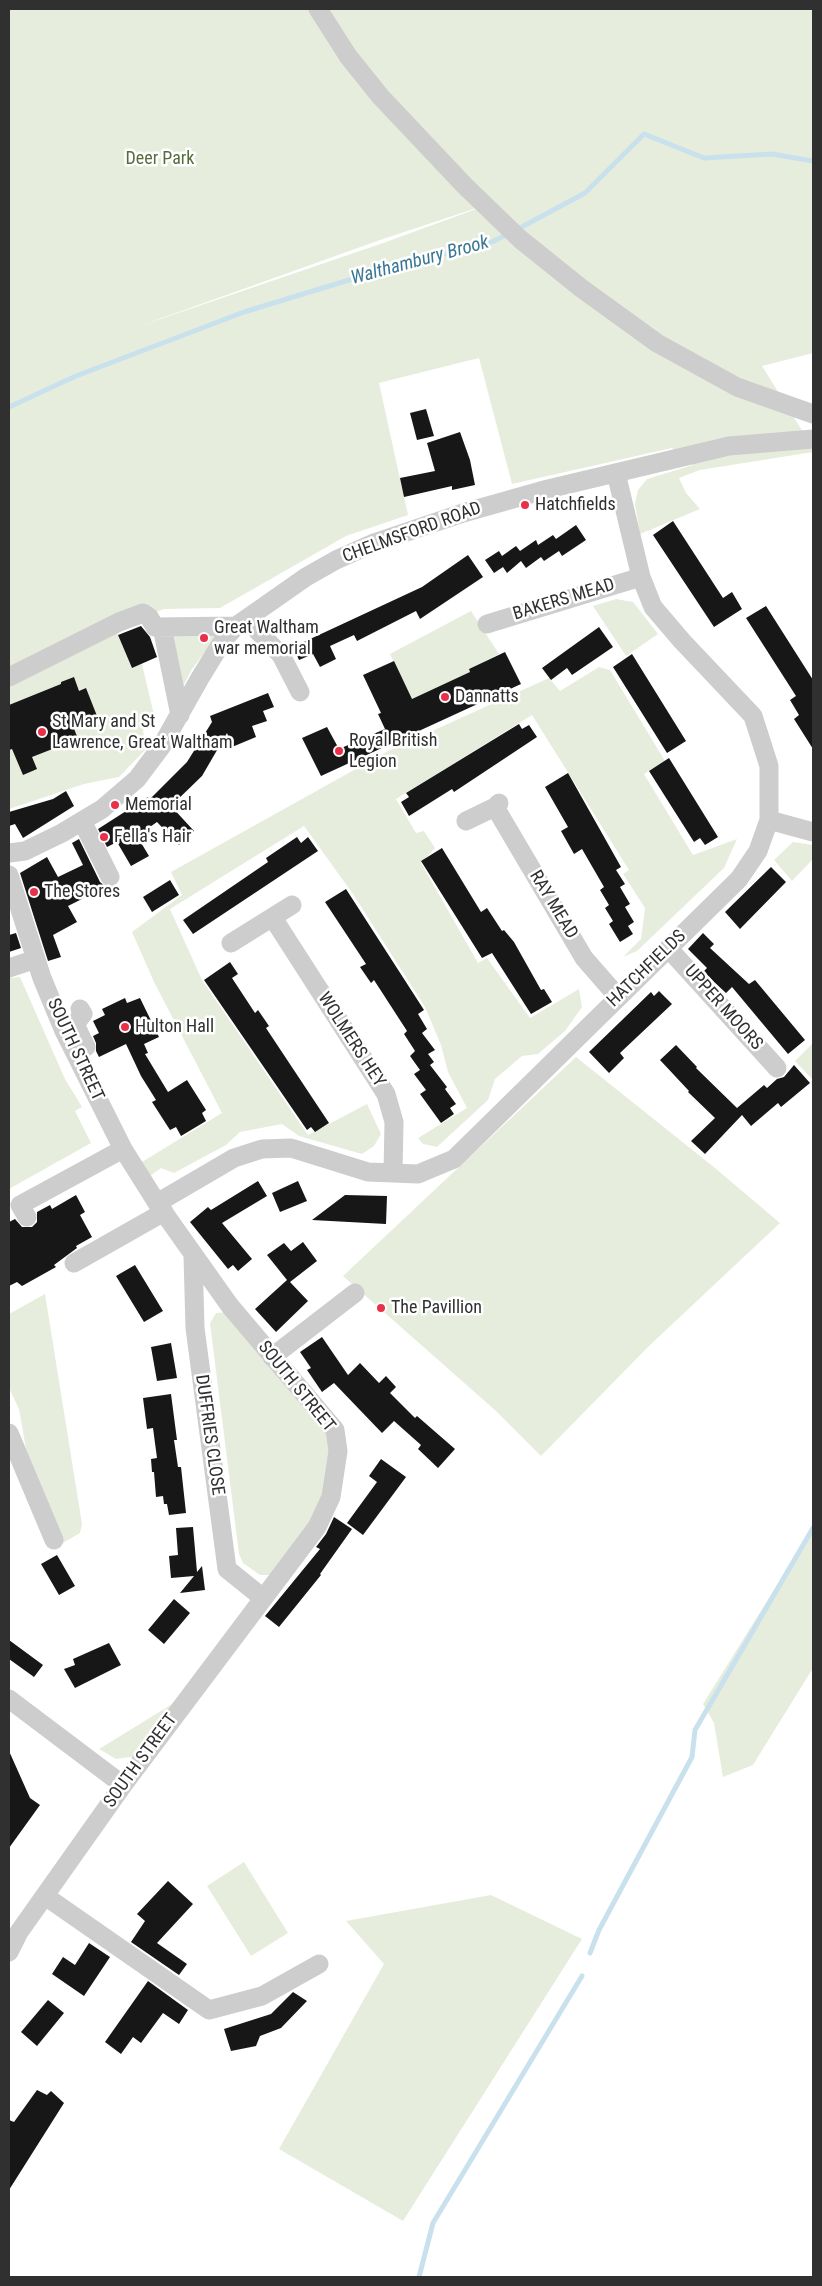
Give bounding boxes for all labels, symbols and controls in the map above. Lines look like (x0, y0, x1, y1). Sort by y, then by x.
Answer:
park label: Deer Park (126, 148, 194, 170)
water label: Walthambury Brook (349, 232, 491, 290)
place label: Hatchfields (535, 494, 616, 516)
street label: CHELMSFORD ROAD (340, 498, 484, 568)
marker: Hatchfields (519, 499, 531, 511)
street label: BAKERS MEAD (511, 574, 617, 626)
place label: Great Waltham war memorial (214, 617, 319, 660)
marker: Great Waltham war memorial (198, 632, 210, 644)
place label: Dannatts (455, 686, 519, 708)
marker: Dannatts (439, 691, 451, 703)
place label: St Mary and St Lawrence, Great Waltham (52, 711, 233, 754)
marker: St Mary and St Lawrence, Great Waltham (36, 726, 48, 738)
place label: Royal British Legion (349, 730, 438, 772)
marker: Royal British Legion (333, 745, 345, 757)
place label: Memorial (125, 794, 192, 816)
marker: Memorial (109, 799, 121, 811)
place label: Fella's Hair (114, 826, 191, 848)
marker: Fella's Hair (98, 831, 110, 843)
street label: RAY MEAD (524, 867, 582, 943)
place label: The Stores (44, 881, 120, 903)
marker: The Stores (28, 886, 40, 898)
street label: HATCHFIELDS (603, 926, 691, 1012)
street label: UPPER MOORS (679, 961, 767, 1055)
street label: WOLMERS HEY (312, 989, 390, 1091)
street label: SOUTH STREET (42, 995, 108, 1105)
place label: Hulton Hall (135, 1016, 214, 1038)
marker: Hulton Hall (119, 1021, 131, 1033)
place label: The Pavillion (391, 1297, 482, 1319)
marker: The Pavillion (375, 1302, 387, 1314)
street label: SOUTH STREET (253, 1337, 339, 1437)
street label: DUFFRIES CLOSE (190, 1373, 228, 1497)
street label: SOUTH STREET (100, 1710, 182, 1812)

